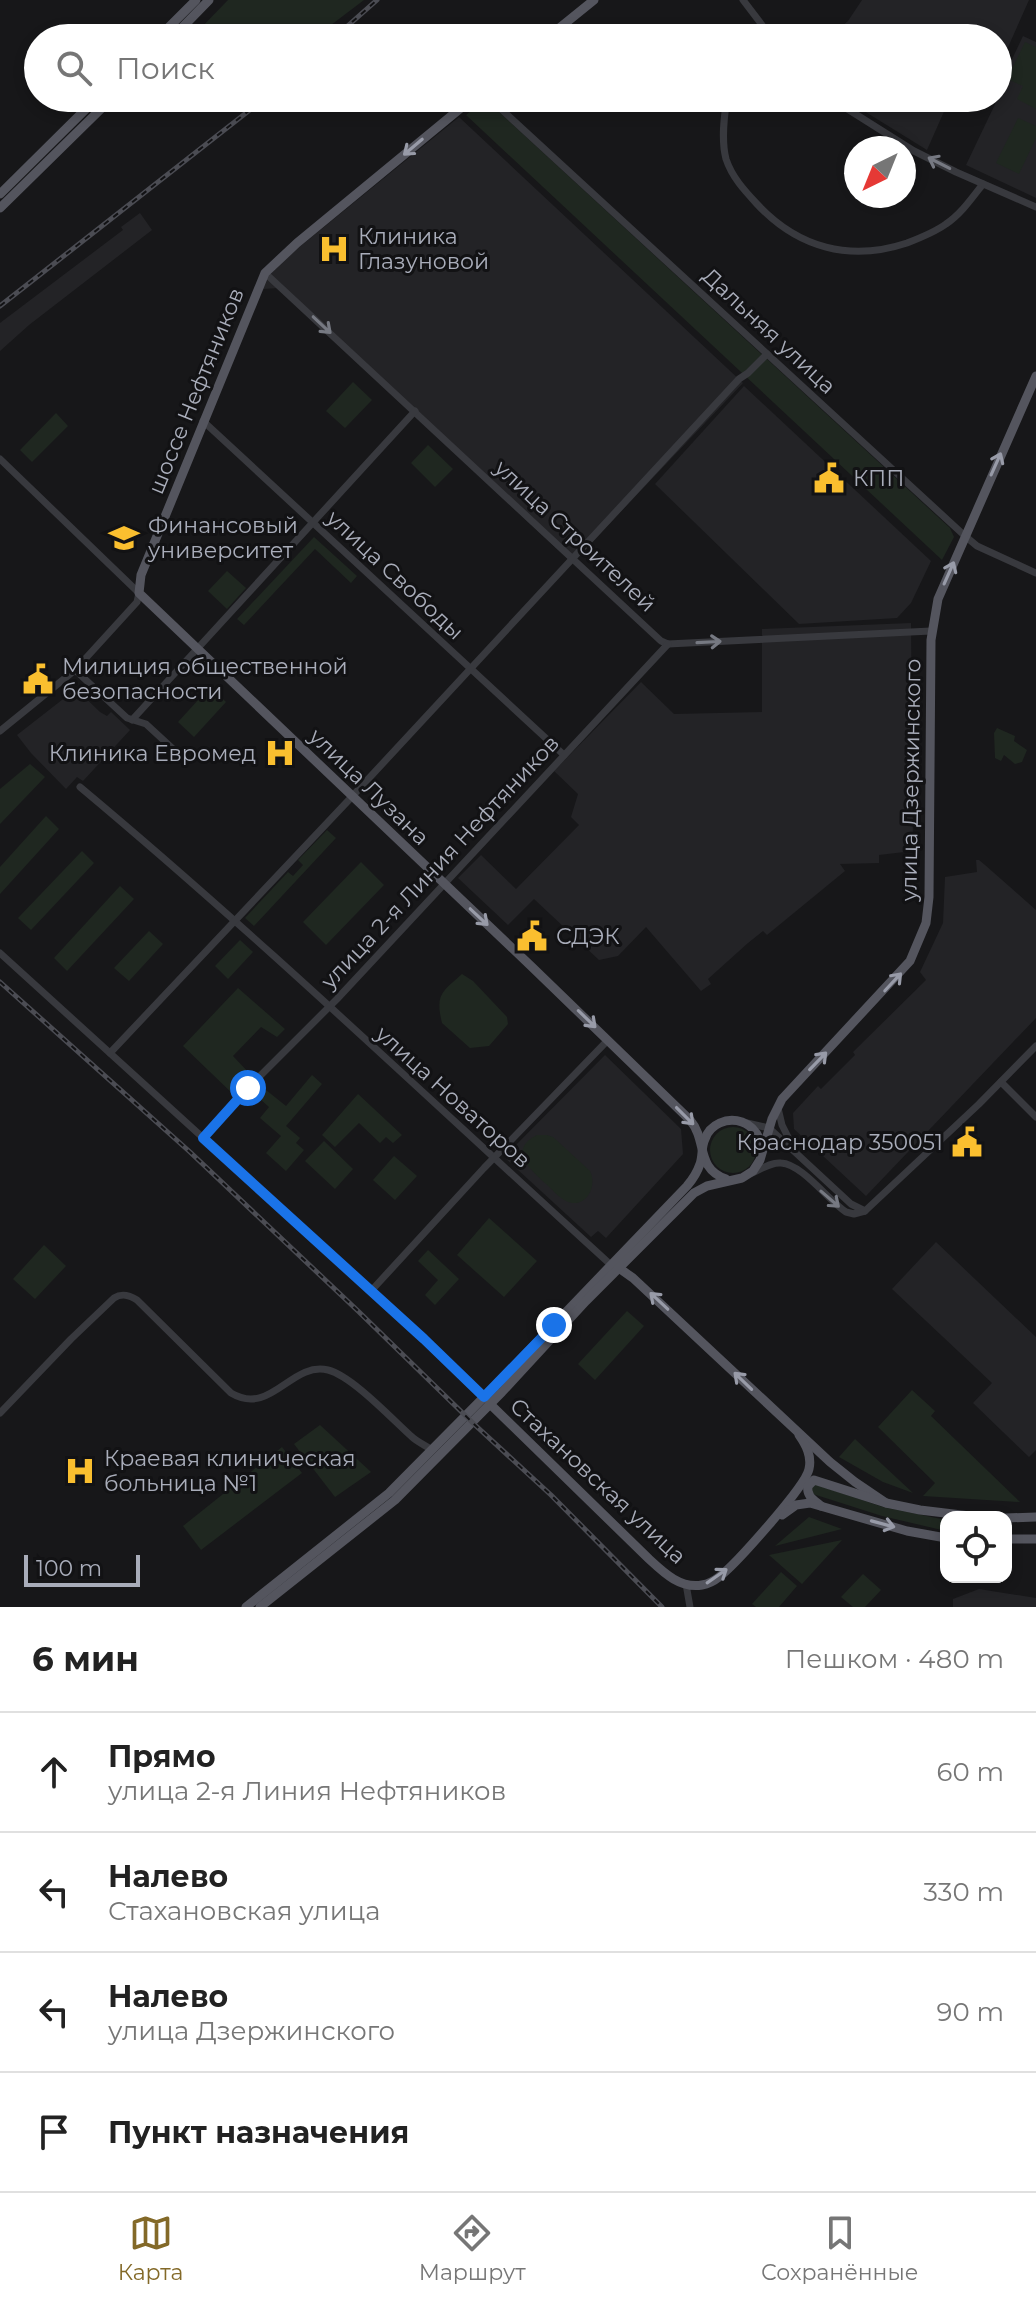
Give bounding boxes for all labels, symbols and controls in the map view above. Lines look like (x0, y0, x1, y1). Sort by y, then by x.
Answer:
search box (24, 24, 1012, 112)
icon: search (52, 46, 96, 90)
text: Поиск (116, 50, 215, 87)
north arrow (844, 136, 916, 208)
one-way arrow (403, 138, 424, 156)
one-way arrow (928, 155, 952, 171)
place label: Клиника Глазуновой (358, 223, 489, 275)
hospital icon: Клиника Глазуновой (317, 232, 351, 266)
street label: Дальняя улица (697, 262, 841, 400)
street label: шоссе Нефтяников (142, 284, 250, 498)
one-way arrow (312, 316, 332, 334)
one-way arrow (989, 453, 1004, 477)
street label: улица Строителей (488, 454, 661, 618)
public building icon: КПП (812, 461, 846, 495)
place label: КПП (853, 465, 904, 492)
street label: улица Свободы (320, 504, 469, 645)
place label: Финансовый университет (147, 512, 298, 564)
school or university icon: Финансовый университет (107, 521, 141, 555)
one-way arrow (943, 561, 958, 586)
one-way arrow (695, 635, 722, 650)
place label: Милиция общественной безопасности (62, 653, 348, 705)
street label: улица Дзержинского (895, 658, 927, 903)
public building icon: Милиция общественной безопасности (21, 662, 55, 696)
street label: улица Лузана (303, 722, 435, 851)
street label: улица 2-я Линия Нефтяников (315, 730, 565, 995)
hospital icon: Клиника Евромед (263, 736, 297, 770)
place label: Клиника Евромед (49, 740, 256, 767)
one-way arrow (469, 908, 489, 926)
public building icon: СДЭК (515, 919, 549, 953)
place label: СДЭК (556, 923, 620, 950)
one-way arrow (883, 972, 901, 992)
one-way arrow (577, 1010, 597, 1029)
street label: улица Новаторов (369, 1020, 536, 1174)
one-way arrow (808, 1052, 827, 1071)
route start (230, 1070, 266, 1106)
one-way arrow (675, 1106, 694, 1125)
public building icon: Краснодар 350051 (950, 1125, 984, 1159)
place label: Краснодар 350051 (737, 1129, 943, 1156)
one-way arrow (820, 1189, 840, 1207)
one-way arrow (649, 1292, 669, 1311)
route end (536, 1307, 572, 1343)
one-way arrow (733, 1371, 753, 1390)
street label: Стахановская улица (504, 1392, 692, 1570)
place label: Краевая клиническая больница №1 (104, 1445, 356, 1497)
hospital icon: Краевая клиническая больница №1 (63, 1454, 97, 1488)
map controls (940, 1511, 1012, 1583)
button: locate (940, 1511, 1012, 1583)
one-way arrow (870, 1518, 896, 1533)
scale bar (24, 1551, 140, 1587)
text: 100 m (36, 1555, 102, 1582)
one-way arrow (706, 1567, 728, 1584)
text: 6 мин (32, 1638, 139, 1680)
text: Пешком · 480 m (785, 1643, 1004, 1675)
text: Прямо (108, 1738, 216, 1775)
icon: ahead (32, 1750, 76, 1794)
text: 60 m (937, 1756, 1004, 1788)
text: улица 2-я Линия Нефтяников (108, 1775, 506, 1807)
text: Налево (108, 1858, 228, 1895)
icon: left (32, 1870, 76, 1914)
text: 330 m (923, 1876, 1004, 1908)
text: Стахановская улица (108, 1895, 381, 1927)
text: Налево (108, 1978, 228, 2015)
icon: left (32, 1990, 76, 2034)
text: 90 m (937, 1996, 1004, 2028)
text: улица Дзержинского (108, 2015, 395, 2047)
icon: arrive (32, 2110, 76, 2154)
text: Пункт назначения (108, 2114, 409, 2151)
tab: Карта (118, 2211, 183, 2286)
tab: Маршрут (419, 2211, 526, 2286)
tab: Сохранённые (761, 2211, 918, 2286)

